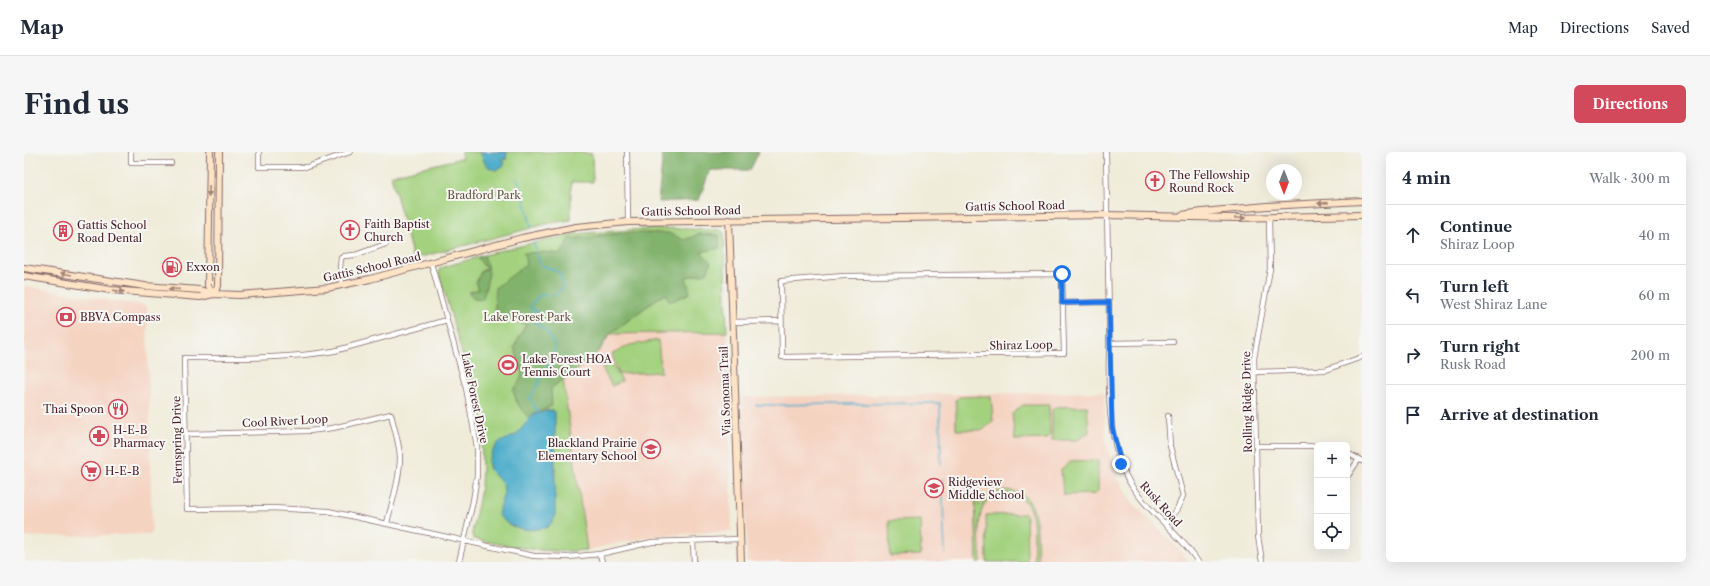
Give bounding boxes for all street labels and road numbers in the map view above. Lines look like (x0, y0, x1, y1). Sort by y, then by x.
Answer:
street label: Gattis School Road (965, 198, 1065, 214)
street label: Gattis School Road (641, 203, 741, 219)
street label: Gattis School Road (322, 249, 422, 285)
street label: Shiraz Loop (989, 337, 1053, 353)
street label: Via Sonoma Trail (716, 345, 734, 437)
street label: Lake Forest Drive (459, 351, 491, 445)
street label: Rolling Ridge Drive (1239, 351, 1255, 453)
street label: Fernspring Drive (169, 396, 185, 484)
street label: Cool River Loop (242, 412, 329, 430)
street label: Rusk Road (1137, 479, 1185, 530)

